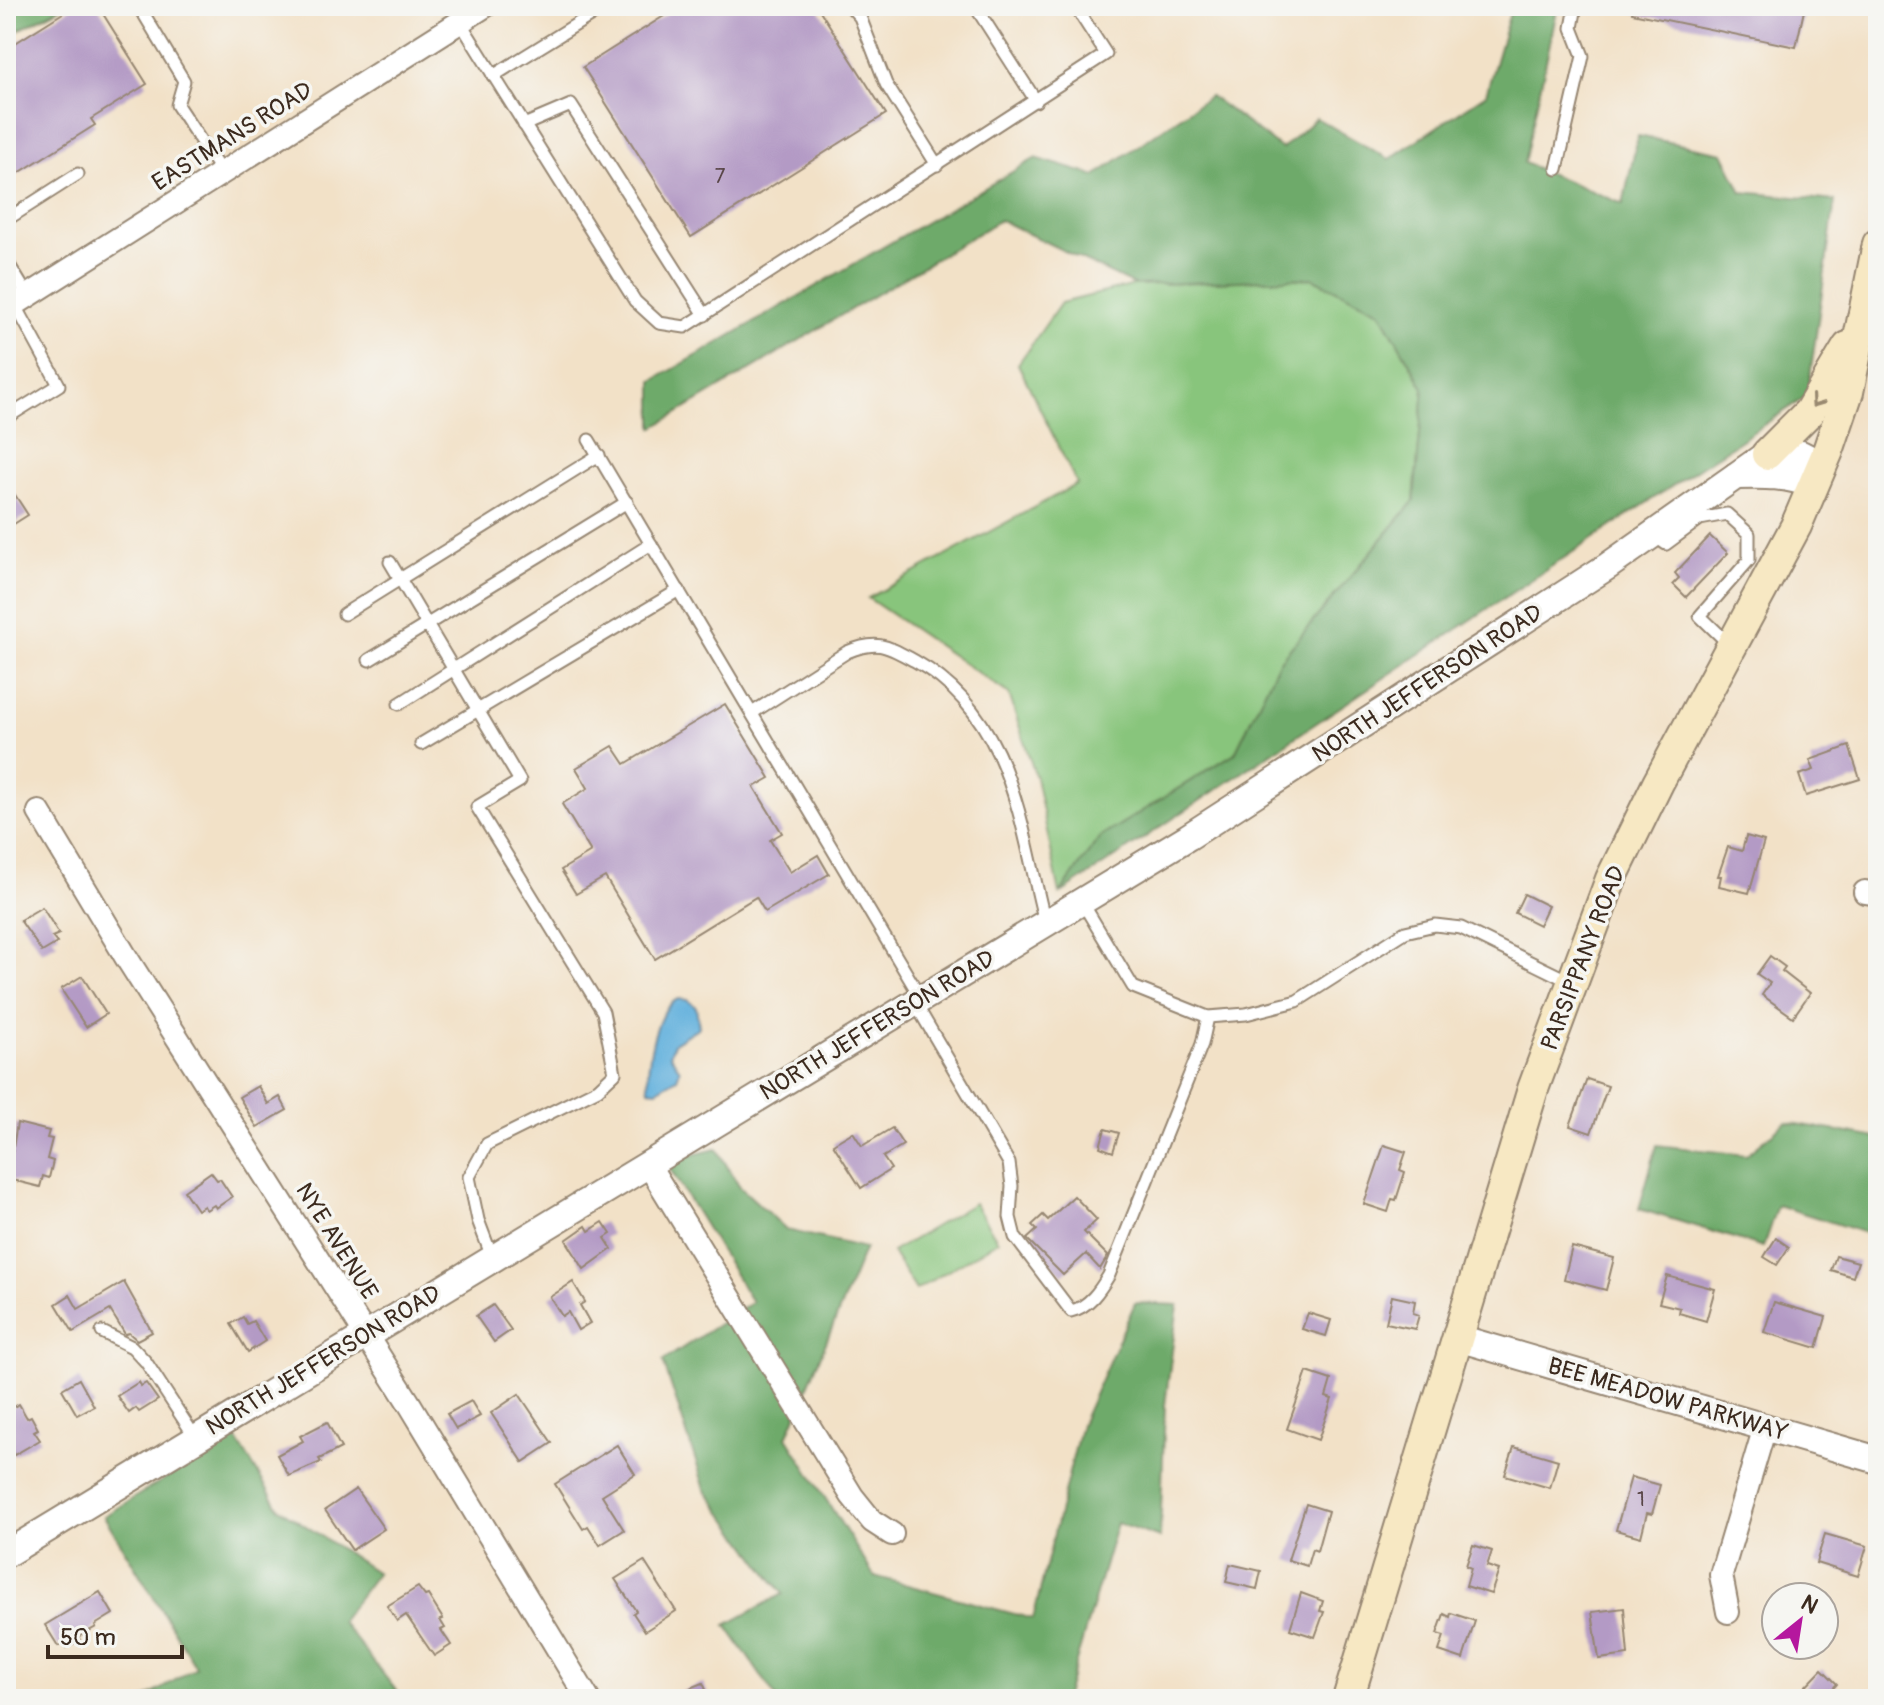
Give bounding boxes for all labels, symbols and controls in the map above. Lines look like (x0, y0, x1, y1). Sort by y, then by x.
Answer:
street label: EASTMANS ROAD (147, 76, 318, 197)
house number: 7 (715, 164, 726, 189)
one-way arrow (1811, 394, 1826, 408)
street label: NORTH JEFFERSON ROAD (1307, 598, 1548, 769)
street label: PARSIPPANY ROAD (1535, 862, 1632, 1055)
street label: NORTH JEFFERSON ROAD (755, 944, 1000, 1107)
street label: NYE AVENUE (289, 1178, 384, 1305)
street label: NORTH JEFFERSON ROAD (201, 1279, 446, 1442)
street label: BEE MEADOW PARKWAY (1545, 1351, 1791, 1448)
house number: 1 (1637, 1487, 1645, 1512)
north arrow (1760, 1581, 1840, 1661)
text: N (1796, 1589, 1823, 1620)
scale bar (48, 1609, 182, 1659)
text: 50 m (60, 1623, 116, 1652)

